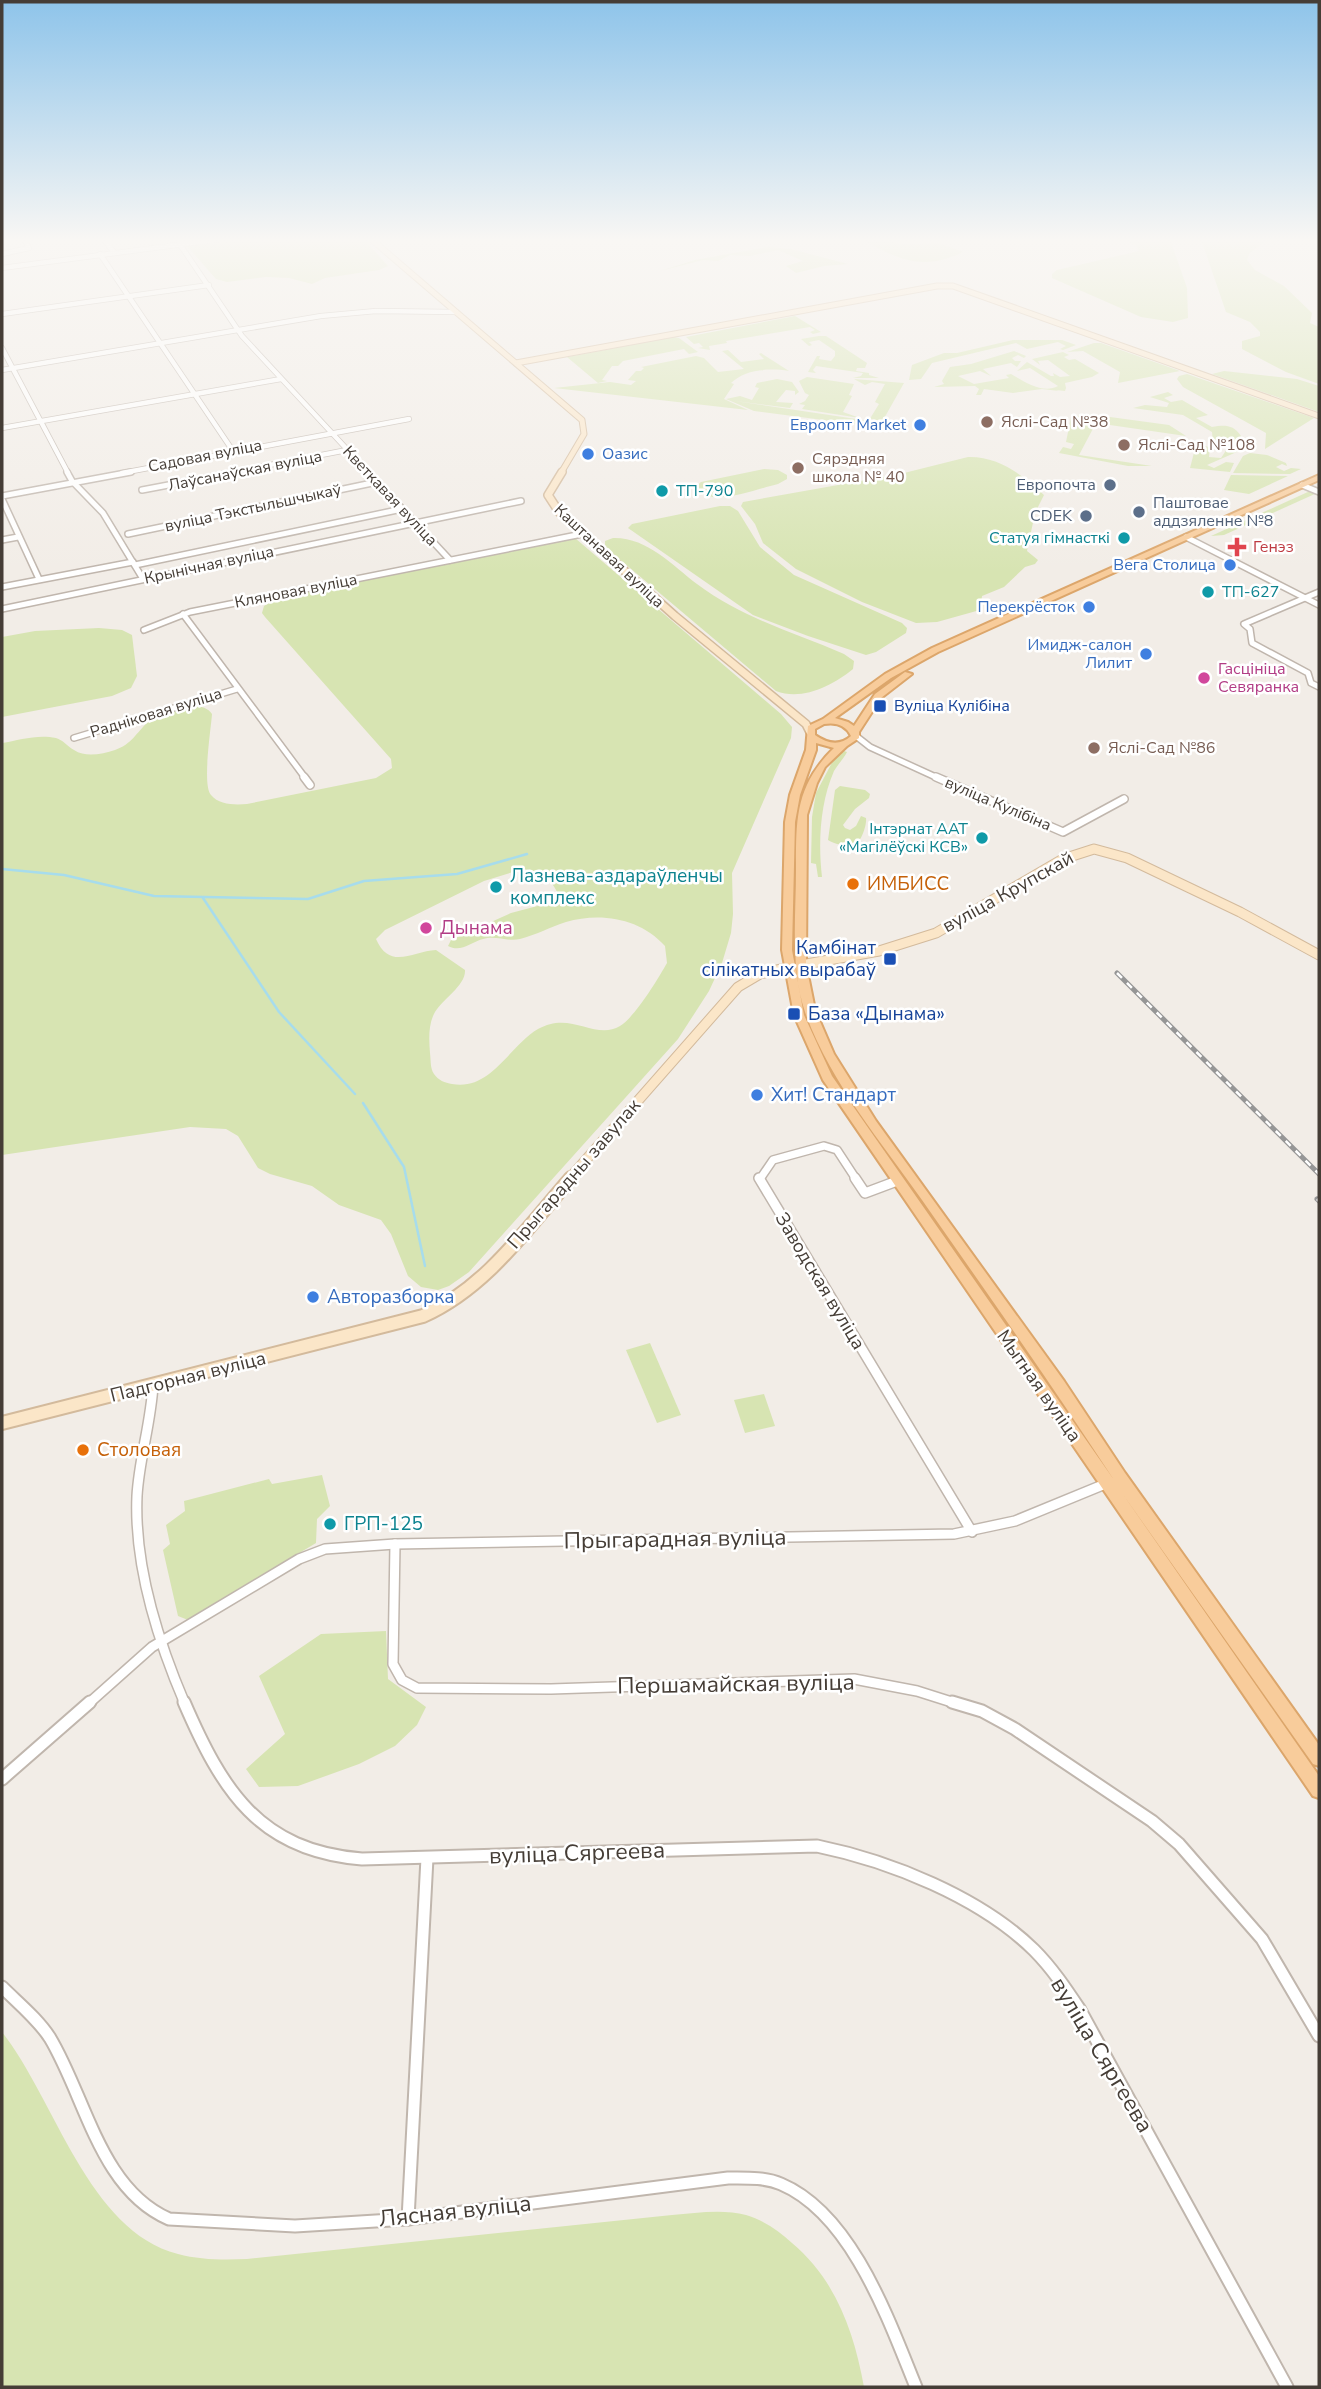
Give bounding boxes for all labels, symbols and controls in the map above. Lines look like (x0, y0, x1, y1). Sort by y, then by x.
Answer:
place label: Яслі-Сад №38 (1001, 411, 1108, 433)
place label: Евроопт Market (790, 414, 906, 436)
marker: Яслі-Сад №38 (979, 414, 995, 430)
marker: Евроопт Market (912, 417, 928, 433)
street label: Садовая вуліца (146, 434, 264, 478)
place label: Яслі-Сад №108 (1138, 434, 1255, 456)
marker: Яслі-Сад №108 (1116, 437, 1132, 453)
street label: Кветкавая вуліца (338, 441, 442, 551)
place label: Оазис (602, 443, 648, 465)
street label: Лаўсанаўская вуліца (166, 445, 324, 497)
marker: Оазис (580, 446, 596, 462)
place label: Сярэдняя школа № 40 (812, 448, 905, 488)
marker: Сярэдняя школа № 40 (790, 460, 806, 476)
place label: Европочта (1016, 474, 1096, 496)
marker: Европочта (1102, 477, 1118, 493)
street label: вуліца Тэкстыльшчыкаў (163, 478, 344, 537)
place label: ТП-790 (676, 480, 733, 502)
marker: ТП-790 (654, 483, 670, 499)
place label: Паштовае аддзяленне №8 (1153, 492, 1273, 532)
street label: Каштанавая вуліца (549, 499, 669, 613)
marker: Паштовае аддзяленне №8 (1131, 504, 1147, 520)
place label: CDEK (1030, 505, 1073, 527)
marker: CDEK (1078, 508, 1094, 524)
place label: Статуя гімнасткі (989, 527, 1110, 549)
marker: Статуя гімнасткі (1116, 530, 1132, 546)
place label: Генэз (1253, 536, 1294, 558)
marker: Генэз (1227, 537, 1247, 557)
street label: Крынічная вуліца (142, 540, 276, 590)
place label: Вега Столица (1113, 554, 1216, 576)
marker: Вега Столица (1222, 557, 1238, 573)
street label: Кляновая вуліца (233, 568, 359, 614)
place label: ТП-627 (1222, 581, 1279, 603)
marker: ТП-627 (1200, 584, 1216, 600)
place label: Перекрёсток (977, 596, 1076, 618)
marker: Перекрёсток (1081, 599, 1097, 615)
place label: Имидж-салон Лилит (1027, 634, 1133, 674)
marker: Имидж-салон Лилит (1138, 646, 1154, 662)
place label: Гасцініца Севяранка (1218, 658, 1299, 698)
marker: Гасцініца Севяранка (1196, 670, 1212, 686)
street label: Радніковая вуліца (87, 682, 225, 744)
place label: Вуліца Кулібіна (894, 695, 1010, 717)
marker: Вуліца Кулібіна (872, 698, 888, 714)
place label: Яслі-Сад №86 (1108, 737, 1215, 759)
marker: Яслі-Сад №86 (1086, 740, 1102, 756)
street label: вуліца Кулібіна (941, 772, 1055, 836)
place label: Інтэрнат ААТ «Магілёўскі КСВ» (839, 818, 968, 858)
marker: Інтэрнат ААТ «Магілёўскі КСВ» (974, 830, 990, 846)
street label: вуліца Крупскай (938, 845, 1078, 939)
place label: Лазнева-аздараўленчы комплекс (510, 863, 723, 911)
place label: ИМБИСС (867, 871, 949, 897)
marker: ИМБИСС (845, 876, 861, 892)
marker: Лазнева-аздараўленчы комплекс (488, 879, 504, 895)
place label: Дынама (440, 915, 513, 941)
marker: Дынама (418, 920, 434, 936)
place label: Камбінат сілікатных вырабаў (701, 935, 877, 983)
marker: Камбінат сілікатных вырабаў (882, 951, 898, 967)
place label: База «Дынама» (808, 1001, 945, 1027)
marker: База «Дынама» (786, 1006, 802, 1022)
place label: Хит! Стандарт (771, 1082, 896, 1108)
marker: Хит! Стандарт (749, 1087, 765, 1103)
street label: Прыгарадны завулак (501, 1093, 647, 1255)
street label: Заводская вуліца (769, 1207, 871, 1355)
place label: Авторазборка (327, 1284, 455, 1310)
marker: Авторазборка (305, 1289, 321, 1305)
street label: Мытная вуліца (991, 1324, 1087, 1448)
street label: Падгорная вуліца (107, 1345, 269, 1409)
place label: Столовая (97, 1437, 181, 1463)
marker: Столовая (75, 1442, 91, 1458)
place label: ГРП-125 (344, 1511, 423, 1537)
marker: ГРП-125 (322, 1516, 338, 1532)
street label: Прыгарадная вуліца (563, 1522, 787, 1556)
street label: Першамайская вуліца (617, 1666, 855, 1702)
street label: вуліца Сяргеева (488, 1834, 666, 1872)
street label: вуліца Сяргеева (1043, 1971, 1161, 2139)
street label: Лясная вуліца (377, 2188, 533, 2234)

